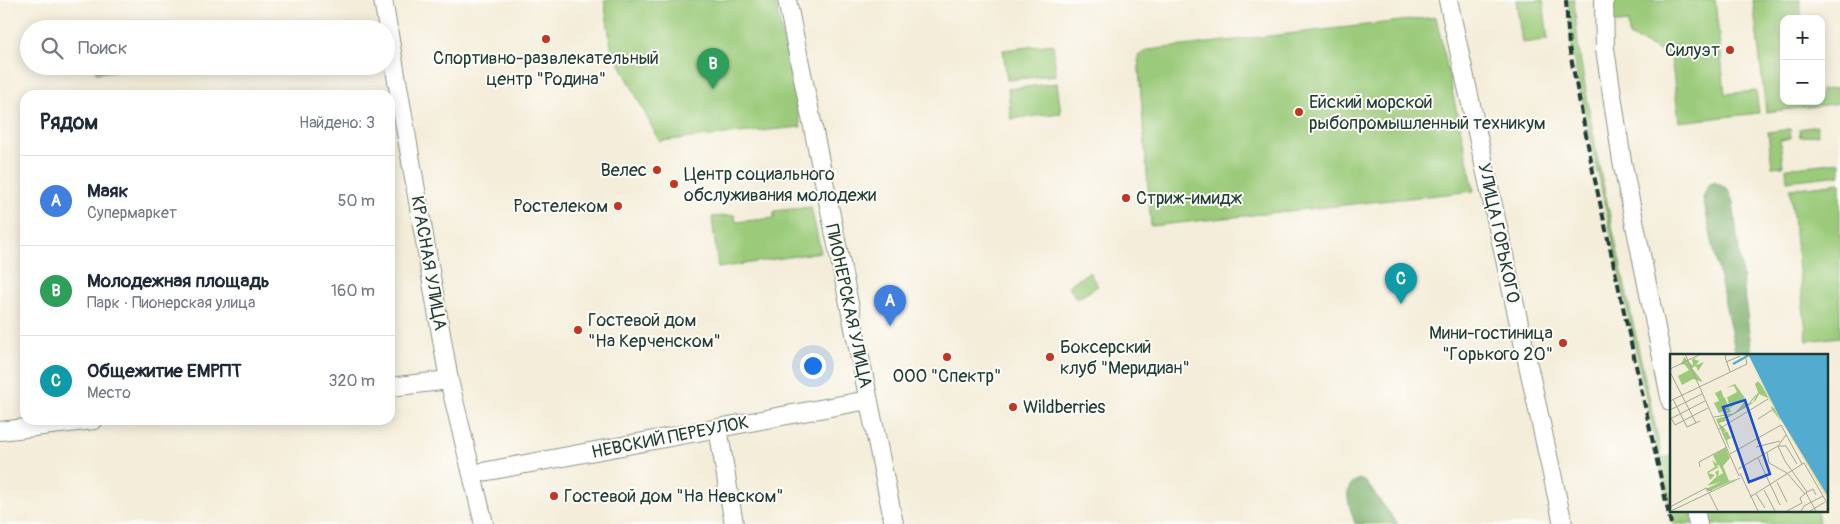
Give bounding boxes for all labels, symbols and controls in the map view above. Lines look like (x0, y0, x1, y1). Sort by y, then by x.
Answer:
map controls (1780, 15, 1825, 105)
button: + (1780, 15, 1825, 60)
search box (20, 20, 395, 75)
marker: Спортивно-развлекательный центр "Родина" (540, 33, 552, 45)
icon: search (38, 34, 66, 62)
text: Поиск (78, 36, 128, 60)
place label: Силуэт (1665, 39, 1720, 62)
marker: Силуэт (1724, 44, 1736, 56)
place label: Спортивно-развлекательный центр "Родина" (433, 47, 659, 91)
pin: B (697, 48, 729, 89)
button: − (1780, 60, 1825, 105)
place label: Ейский морской рыбопромышленный техникум (1309, 91, 1546, 135)
marker: Ейский морской рыбопромышленный техникум (1293, 106, 1305, 118)
text: Рядом (40, 109, 98, 136)
text: Найдено: 3 (299, 113, 375, 133)
place label: Велес (600, 159, 647, 182)
street label: УЛИЦА ГОРЬКОГО (1472, 161, 1525, 305)
place label: Центр социального обслуживания молодежи (684, 163, 876, 207)
marker: Велес (651, 164, 663, 176)
marker: Центр социального обслуживания молодежи (668, 178, 680, 190)
text: Маяк (87, 179, 128, 203)
place label: Стриж-имидж (1136, 187, 1242, 210)
text: A (51, 191, 61, 211)
text: 50 m (338, 191, 375, 211)
marker: Стриж-имидж (1120, 192, 1132, 204)
street label: КРАСНАЯ УЛИЦА (405, 194, 452, 333)
place label: Ростелеком (514, 195, 608, 218)
marker: Ростелеком (612, 200, 624, 212)
text: Супермаркет (87, 203, 177, 223)
street label: ПИОНЕРСКАЯ УЛИЦА (820, 222, 877, 391)
pin: C (1385, 263, 1417, 304)
text: Молодежная площадь (87, 269, 270, 293)
text: B (51, 281, 61, 301)
text: 160 m (331, 281, 375, 301)
pin: A (874, 285, 906, 326)
text: Парк · Пионерская улица (87, 293, 255, 313)
place label: Гостевой дом "На Керченском" (588, 309, 721, 353)
place label: Мини-гостиница "Горького 20" (1429, 322, 1553, 366)
marker: Гостевой дом "На Керченском" (572, 324, 584, 336)
place label: Боксерский клуб "Меридиан" (1060, 336, 1190, 380)
marker: Мини-гостиница "Горького 20" (1557, 337, 1569, 349)
marker: ООО "Спектр" (941, 351, 953, 363)
marker: Боксерский клуб "Меридиан" (1044, 351, 1056, 363)
your location (800, 353, 826, 379)
inset map (1670, 354, 1828, 512)
text: Общежитие ЕМРПТ (87, 359, 242, 383)
place label: ООО "Спектр" (893, 365, 1001, 388)
text: C (51, 371, 61, 391)
text: 320 m (329, 371, 375, 391)
text: Место (87, 383, 131, 403)
place label: Wildberries (1023, 396, 1105, 419)
marker: Wildberries (1007, 401, 1019, 413)
street label: НЕВСКИЙ ПЕРЕУЛОК (589, 411, 751, 464)
place label: Гостевой дом "На Невском" (564, 485, 784, 508)
marker: Гостевой дом "На Невском" (548, 490, 560, 502)

